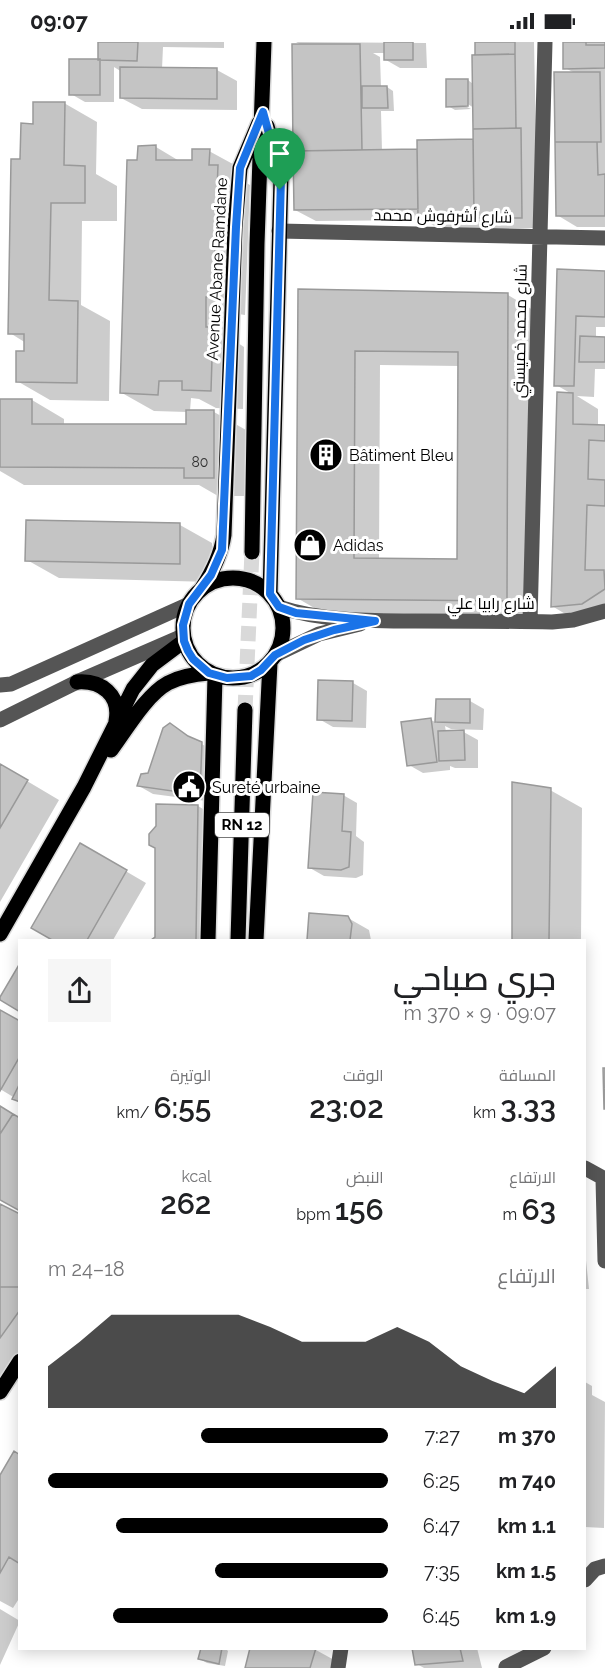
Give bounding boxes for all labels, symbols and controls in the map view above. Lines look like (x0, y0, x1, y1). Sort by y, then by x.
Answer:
text: 09:07 (30, 8, 88, 34)
pin (254, 128, 305, 190)
icon: arrive (263, 137, 296, 170)
street label: Avenue Abane Ramdane (203, 177, 231, 361)
street label: شارع أشرفوش محمد (373, 205, 513, 229)
street label: شارع محمد خميستي (509, 264, 535, 398)
building icon: Bâtiment Bleu (308, 437, 344, 473)
place label: Bâtiment Bleu (349, 446, 454, 465)
house number: 80 (192, 454, 208, 470)
shop icon: Adidas (292, 527, 328, 563)
place label: Adidas (333, 536, 384, 555)
street label: شارع رابيا علي (447, 594, 535, 617)
public building icon: Sureté urbaine (171, 769, 207, 805)
place label: Sureté urbaine (212, 778, 321, 797)
road number: RN 12 (215, 813, 269, 837)
button: share (48, 959, 111, 1022)
text: جري صباحي (393, 959, 556, 998)
text: 09:07 · 9 × 370 m (403, 1001, 556, 1025)
text: الوتيرة (170, 1066, 211, 1085)
text: الوقت (343, 1066, 384, 1085)
text: المسافة (499, 1066, 556, 1085)
text: 6:55 (153, 1090, 211, 1125)
text: 23:02 (309, 1090, 384, 1125)
text: 3.33 (500, 1090, 556, 1125)
text: /km (116, 1103, 153, 1122)
text: km (473, 1103, 500, 1122)
text: kcal (181, 1167, 211, 1186)
text: النبض (346, 1168, 384, 1187)
text: الارتفاع (509, 1168, 556, 1187)
text: 262 (160, 1186, 211, 1221)
text: 156 (335, 1192, 384, 1227)
text: 63 (521, 1192, 556, 1227)
text: bpm (296, 1205, 335, 1224)
text: m (503, 1205, 521, 1224)
text: 18–24 m (48, 1257, 125, 1281)
text: الارتفاع (497, 1264, 556, 1288)
text: 7:27 (424, 1424, 460, 1448)
text: 370 m (498, 1424, 556, 1448)
text: 6:25 (423, 1469, 460, 1493)
text: 740 m (498, 1469, 556, 1493)
text: 6:47 (423, 1514, 460, 1538)
text: 1.1 km (497, 1514, 556, 1538)
text: 7:35 (424, 1559, 460, 1583)
text: 1.5 km (496, 1559, 556, 1583)
text: 6:45 (422, 1604, 460, 1628)
text: 1.9 km (495, 1604, 556, 1628)

